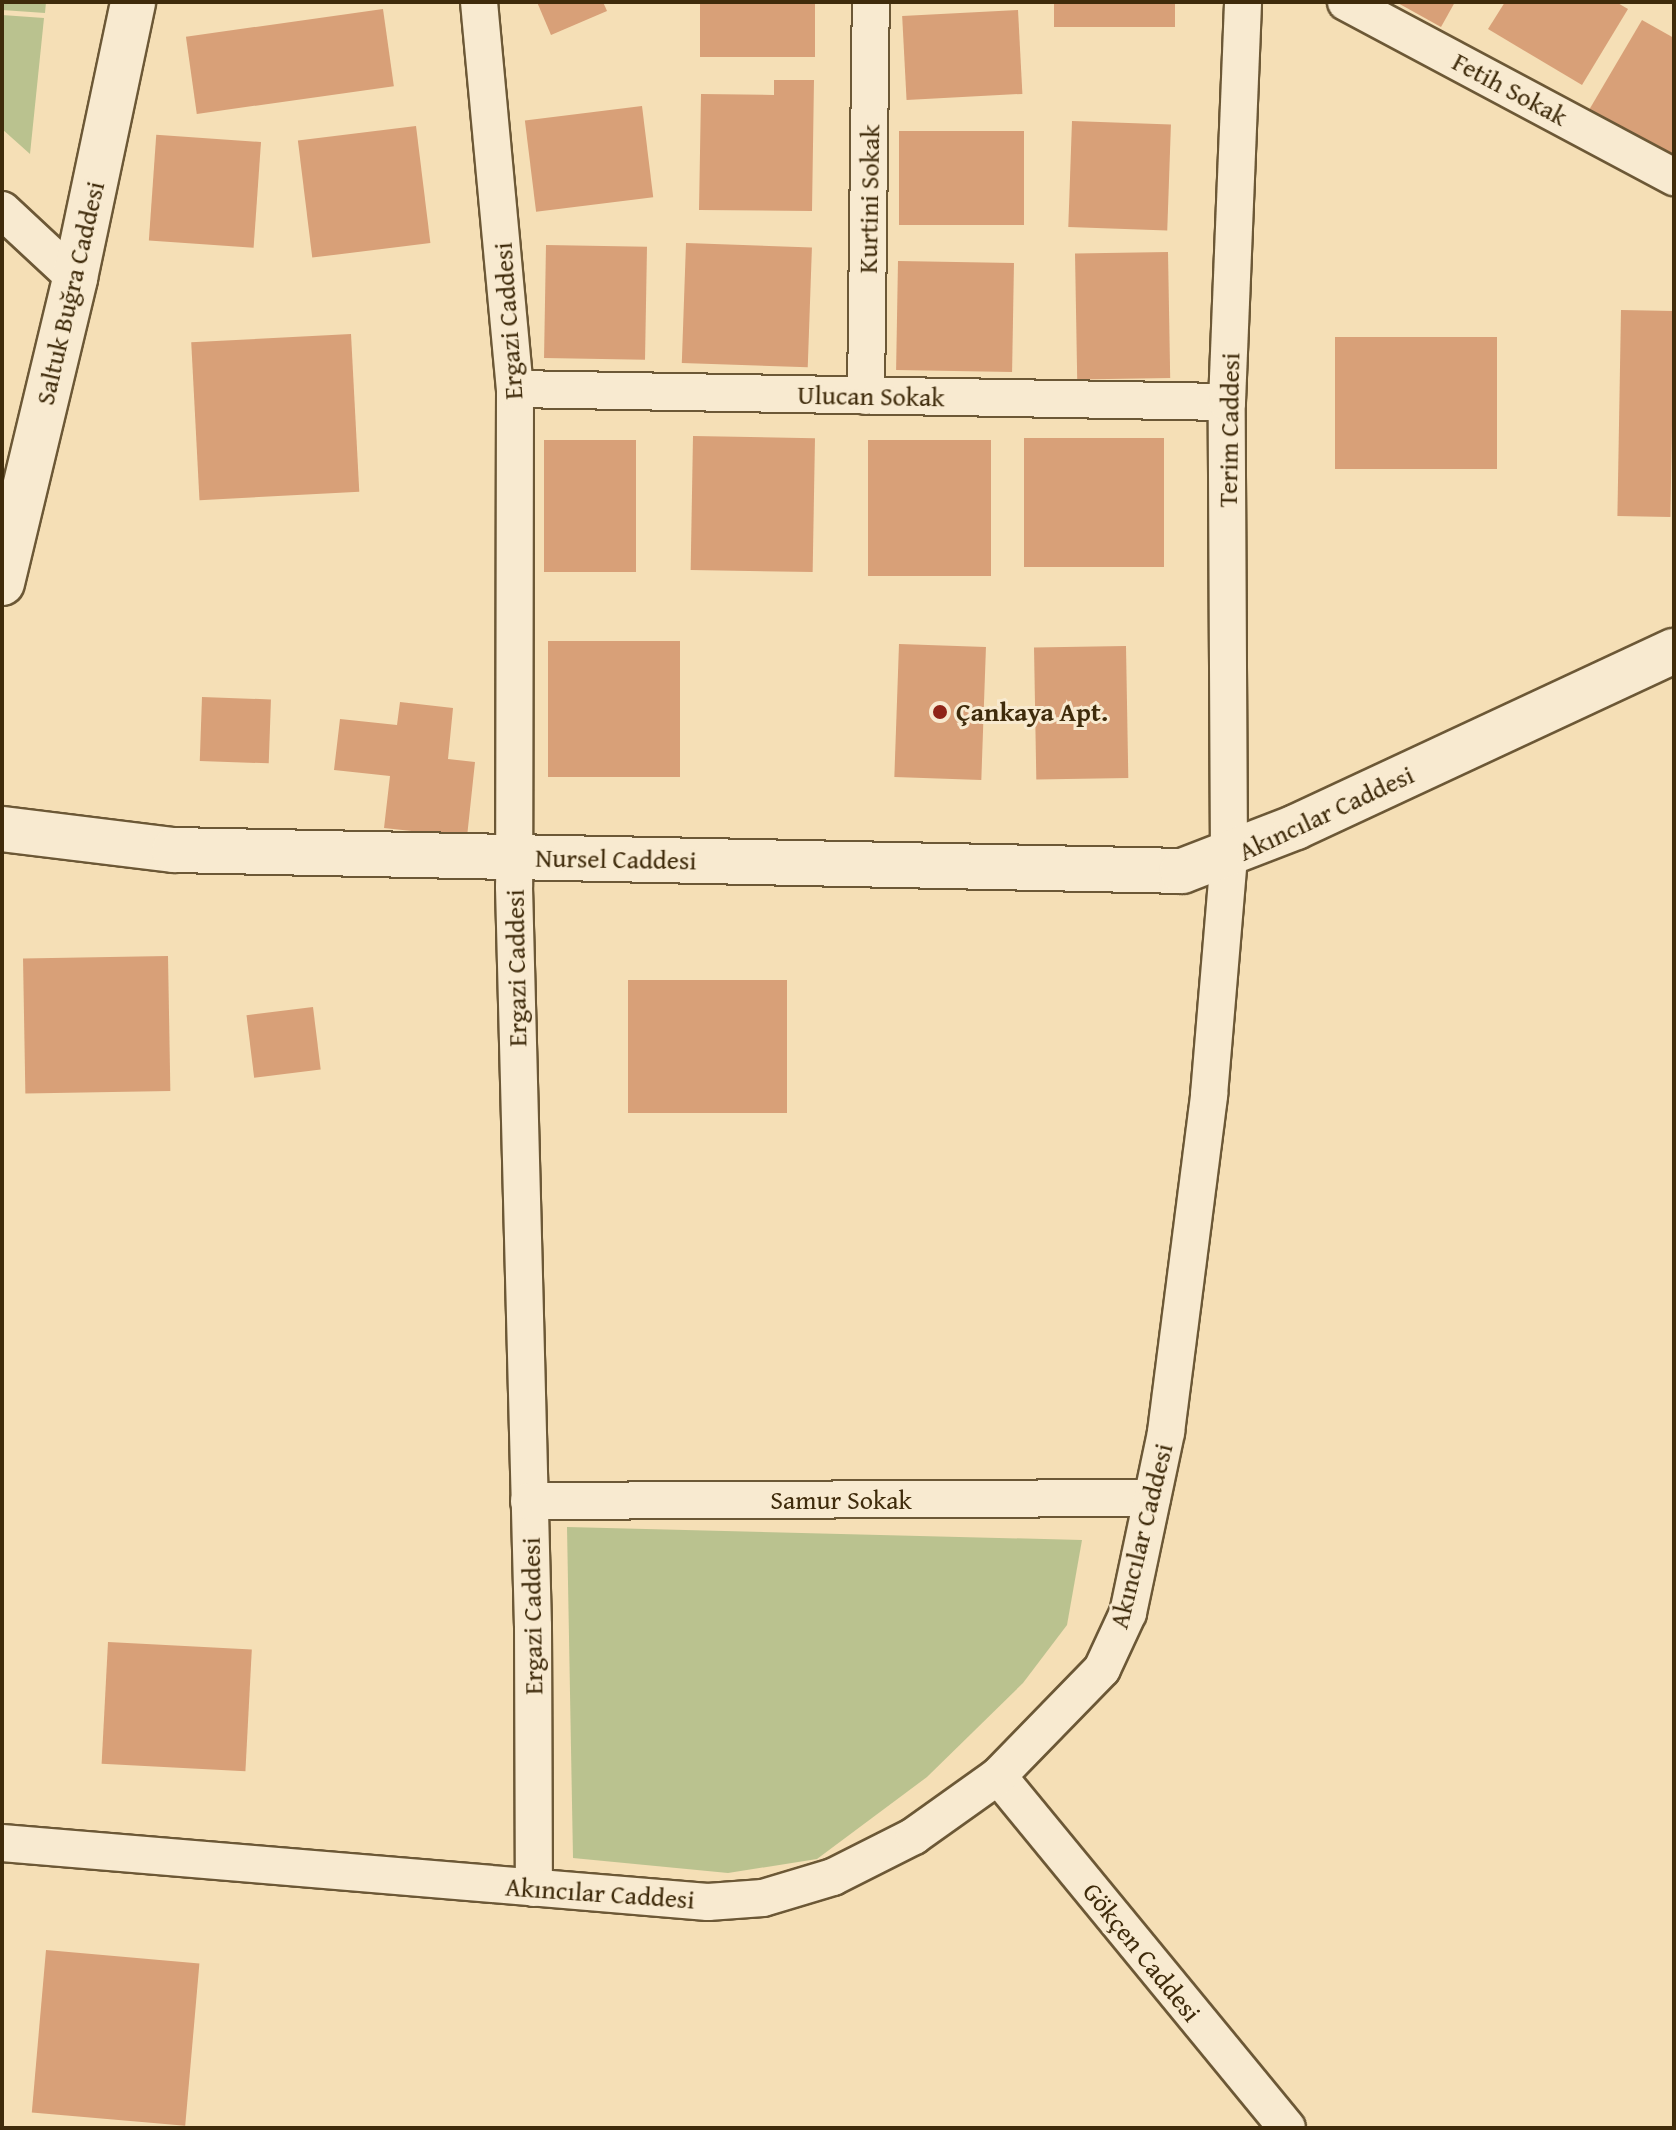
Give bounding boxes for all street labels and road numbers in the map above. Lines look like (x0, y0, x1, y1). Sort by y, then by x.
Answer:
street label: Fetih Sokak (1447, 46, 1573, 132)
street label: Kurtini Sokak (852, 124, 886, 274)
street label: Saltuk Buğra Caddesi (29, 178, 111, 408)
street label: Ergazi Caddesi (487, 241, 529, 401)
street label: Terim Caddesi (1212, 352, 1246, 508)
street label: Ulucan Sokak (797, 379, 945, 413)
street label: Akıncılar Caddesi (1233, 759, 1419, 867)
street label: Nursel Caddesi (535, 842, 697, 876)
street label: Ergazi Caddesi (499, 889, 533, 1047)
street label: Akıncılar Caddesi (1103, 1440, 1179, 1632)
street label: Samur Sokak (770, 1484, 912, 1516)
street label: Ergazi Caddesi (515, 1537, 549, 1695)
street label: Akıncılar Caddesi (504, 1871, 696, 1915)
street label: Gökçen Caddesi (1076, 1876, 1208, 2028)

